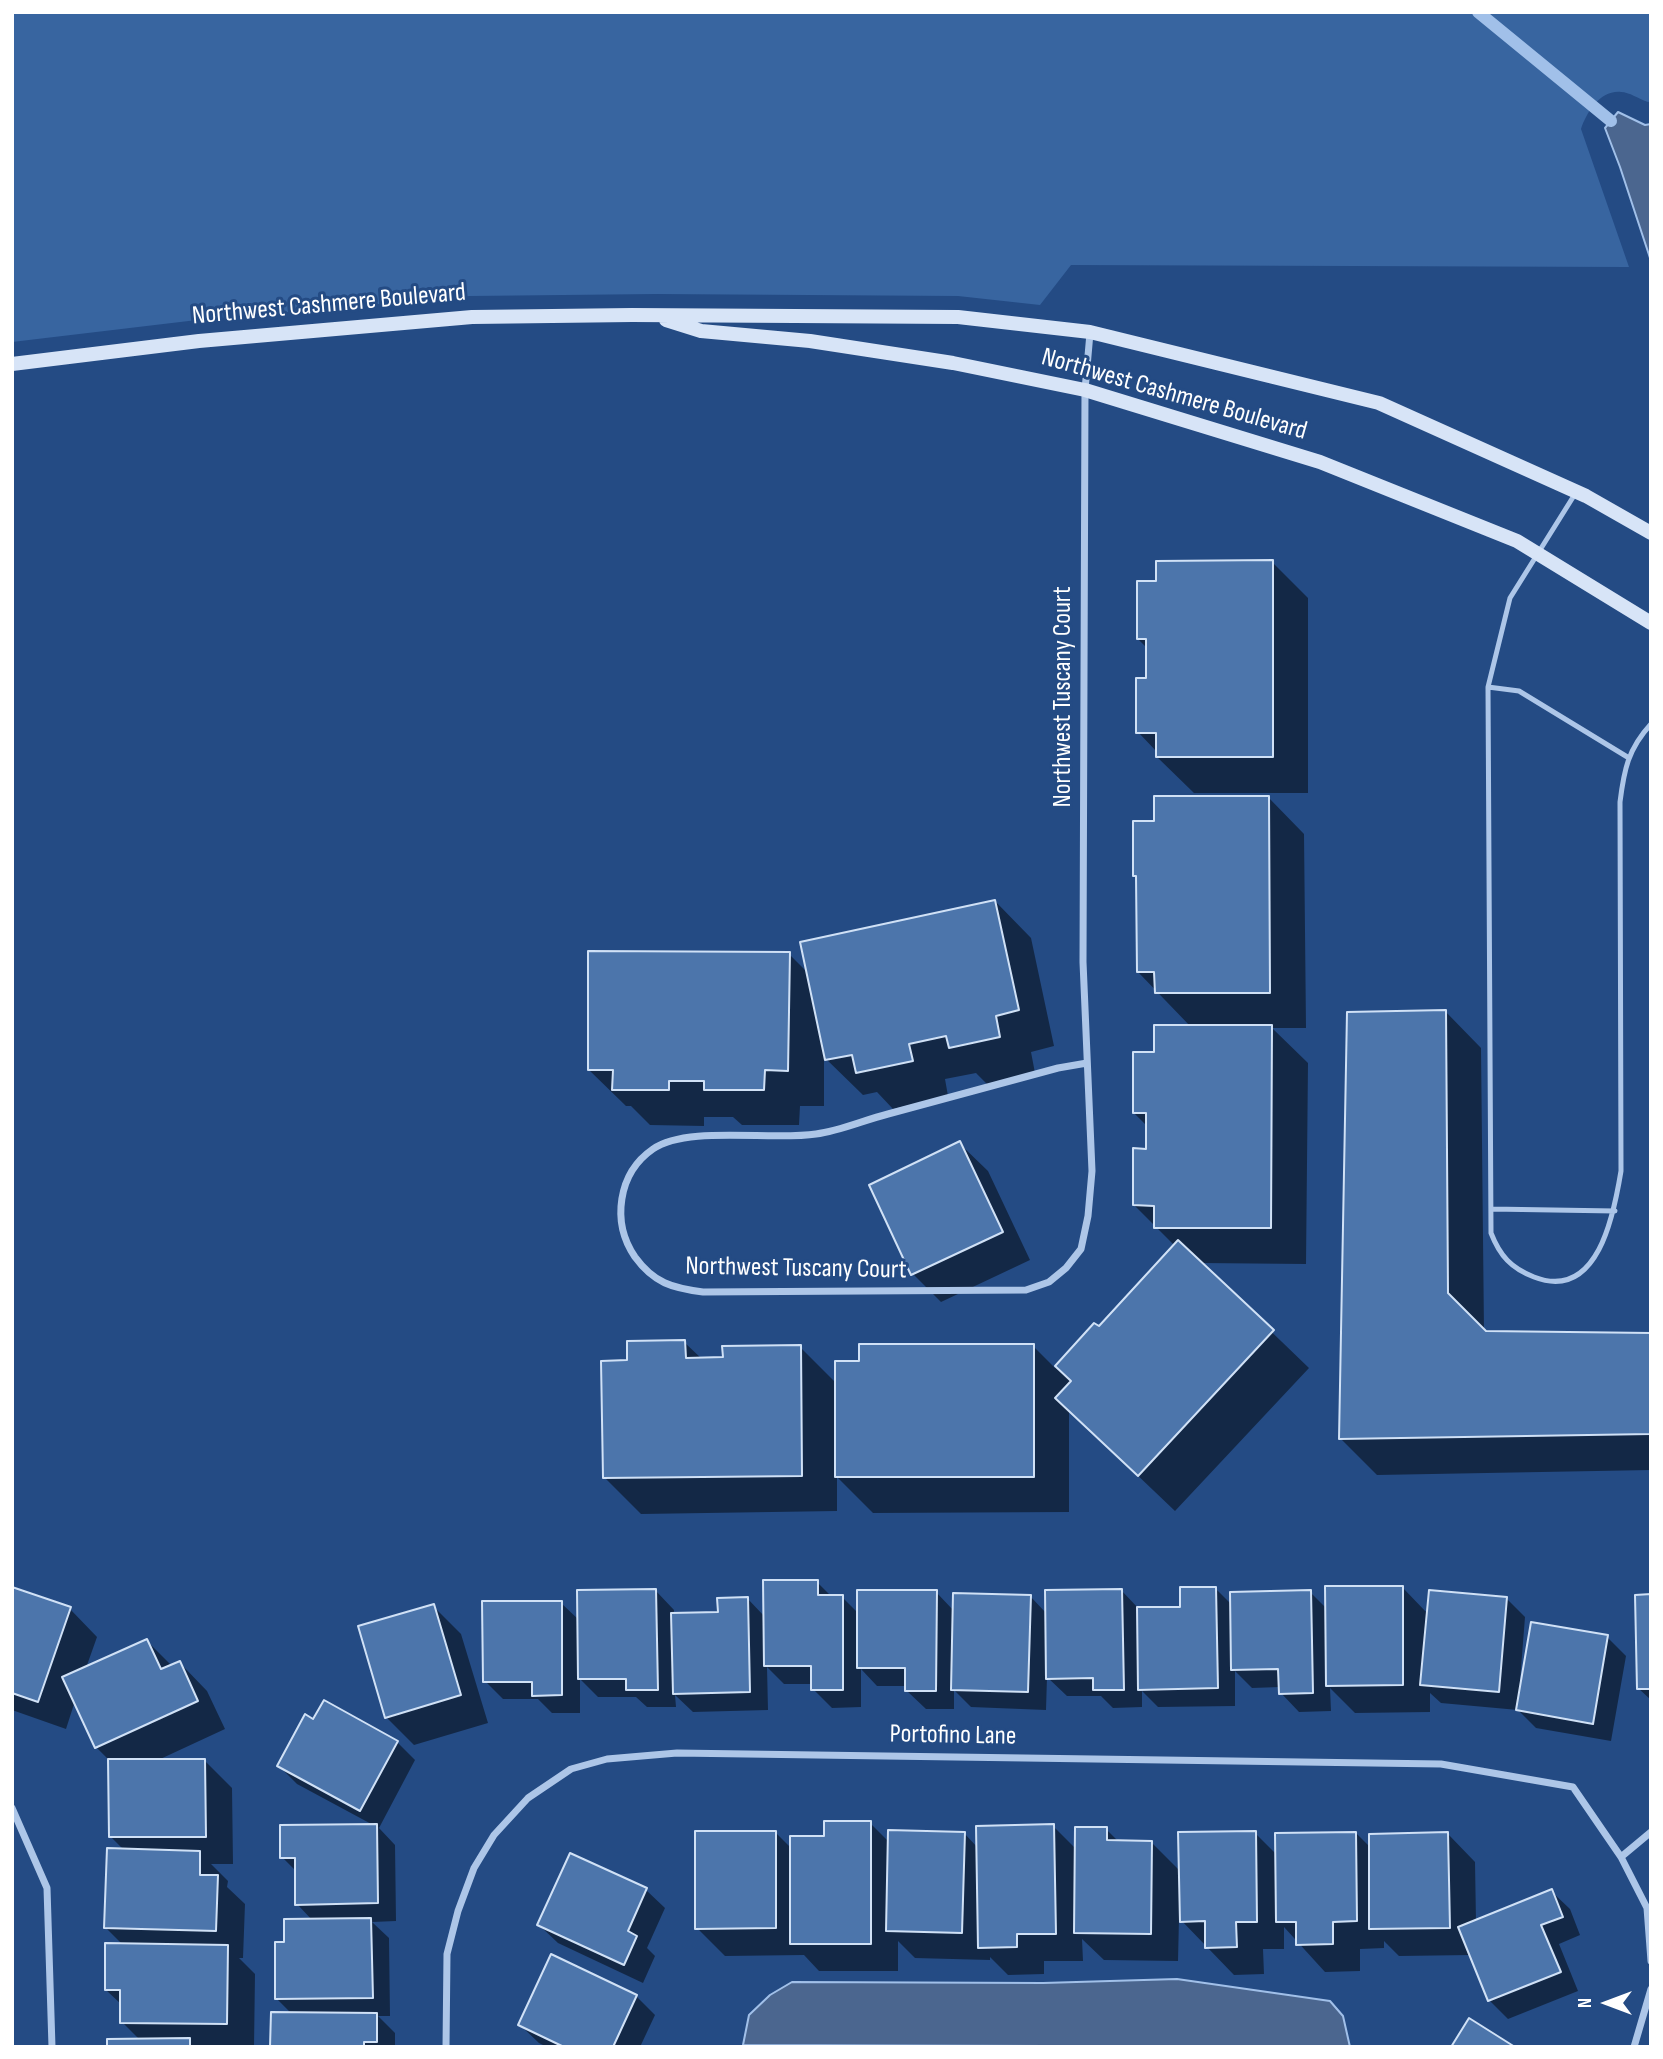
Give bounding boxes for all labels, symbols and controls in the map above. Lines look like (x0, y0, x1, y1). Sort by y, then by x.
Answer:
street label: Northwest Cashmere Boulevard (191, 277, 467, 333)
street label: Northwest Cashmere Boulevard (1038, 342, 1310, 448)
street label: Northwest Tuscany Court (1047, 586, 1079, 808)
street label: Northwest Tuscany Court (685, 1251, 907, 1287)
street label: Portofino Lane (889, 1719, 1017, 1753)
north arrow (1572, 1968, 1642, 2038)
text: N (1574, 1998, 1597, 2008)

